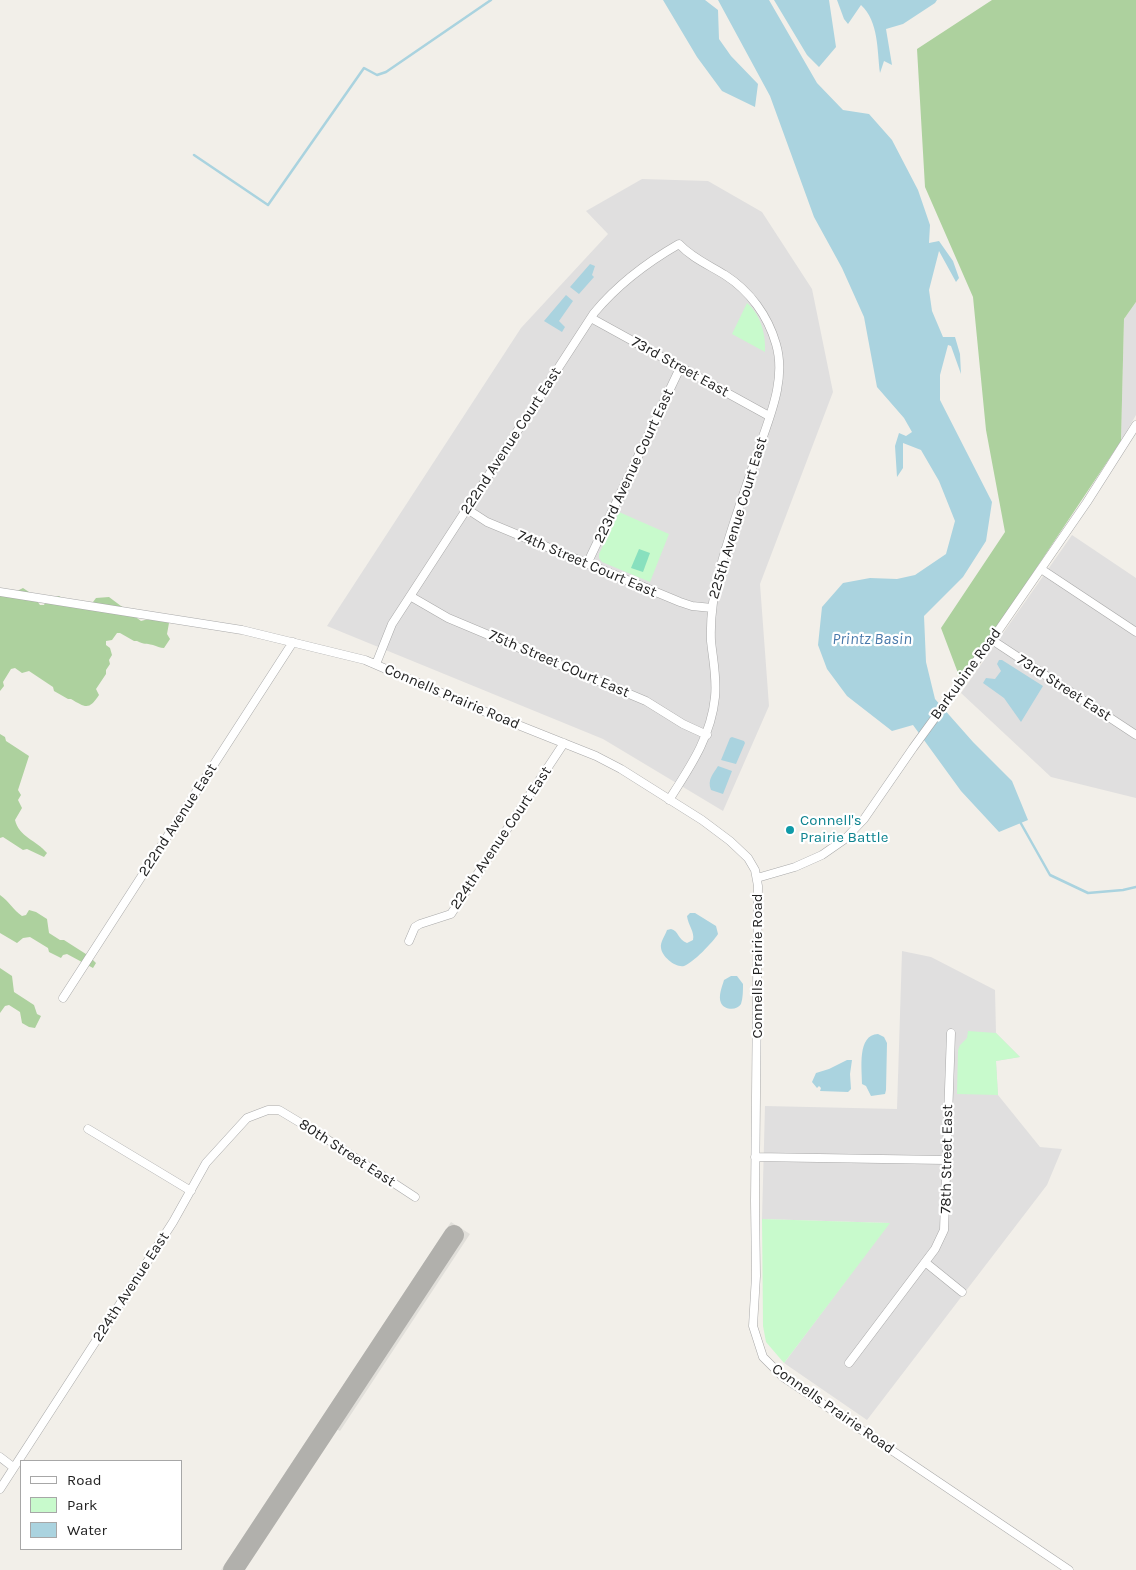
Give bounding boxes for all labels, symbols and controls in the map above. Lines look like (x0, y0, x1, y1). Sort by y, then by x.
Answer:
street label: 73rd Street East (628, 333, 732, 401)
street label: 222nd Avenue Court East (457, 364, 565, 518)
street label: 223rd Avenue Court East (590, 386, 678, 546)
street label: 225th Avenue Court East (705, 435, 771, 601)
street label: 74th Street Court East (515, 526, 659, 602)
street label: Barkubine Road (927, 625, 1005, 723)
street label: 75th Street COurt East (486, 626, 632, 702)
water label: Printz Basin (832, 629, 912, 649)
street label: 73rd Street East (1014, 651, 1114, 725)
street label: Connells Prairie Road (382, 660, 522, 734)
street label: 222nd Avenue East (135, 760, 221, 880)
street label: 224th Avenue Court East (446, 763, 556, 913)
place label: Connell's Prairie Battle (800, 812, 888, 847)
marker: Connell's Prairie Battle (784, 824, 796, 836)
street label: Connells Prairie Road (749, 893, 767, 1039)
street label: 78th Street East (937, 1104, 957, 1214)
street label: 80th Street East (295, 1115, 399, 1191)
street label: 224th Avenue East (89, 1229, 173, 1345)
street label: Connells Prairie Road (768, 1360, 898, 1458)
legend (20, 1460, 182, 1550)
text: Road (67, 1471, 102, 1489)
text: Park (67, 1496, 97, 1514)
text: Water (67, 1521, 107, 1539)

